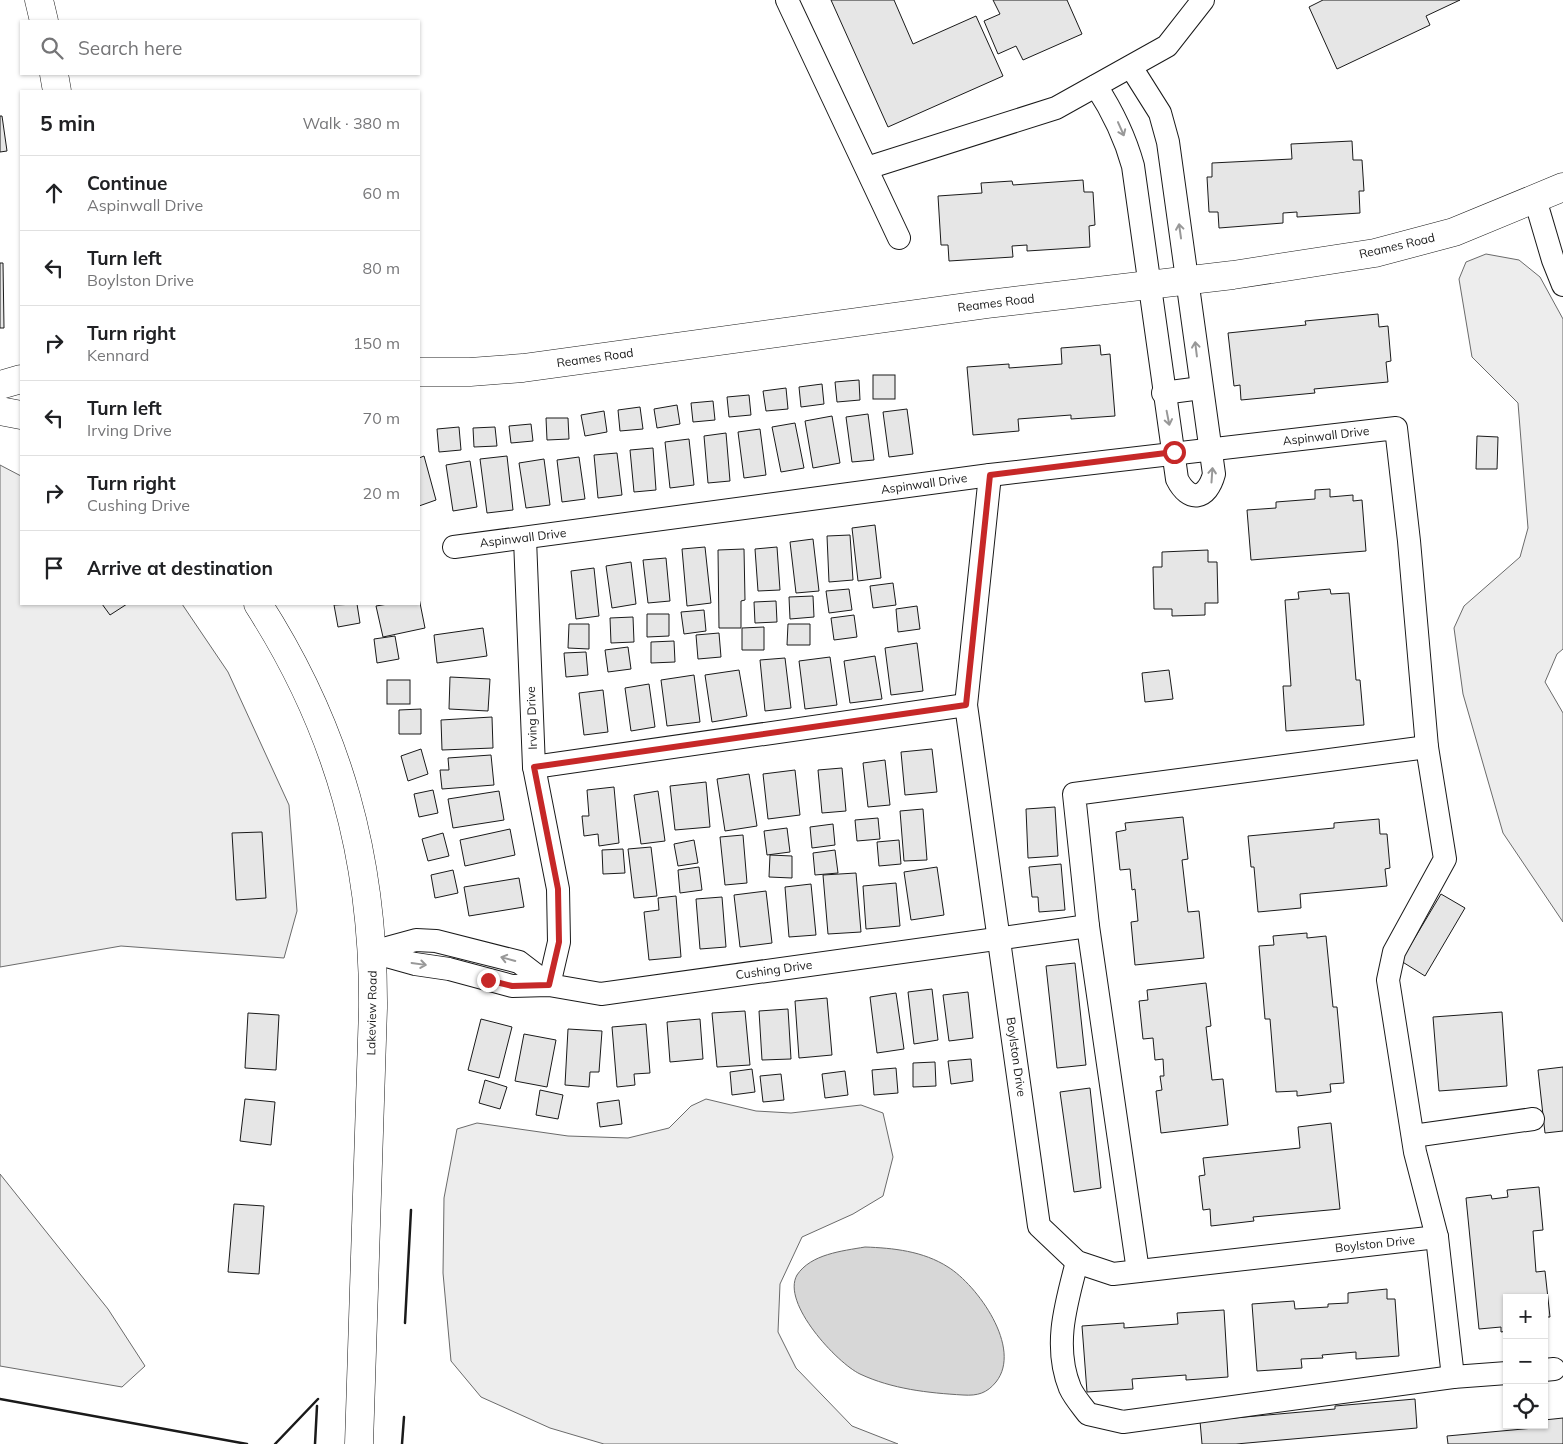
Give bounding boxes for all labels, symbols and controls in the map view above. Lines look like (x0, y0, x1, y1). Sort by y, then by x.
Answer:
search box (20, 20, 420, 75)
icon: search (38, 34, 66, 62)
text: Search here (78, 36, 182, 60)
text: 5 min (40, 110, 95, 136)
text: Walk · 380 m (302, 113, 400, 133)
one-way arrow (1116, 121, 1126, 136)
text: Continue (87, 171, 167, 195)
icon: ahead (40, 179, 68, 207)
text: 60 m (363, 183, 400, 203)
text: Aspinwall Drive (87, 195, 203, 215)
one-way arrow (1175, 223, 1185, 239)
street label: Reames Road (1357, 229, 1436, 262)
text: Turn left (87, 246, 162, 270)
icon: left (40, 254, 68, 282)
text: 80 m (363, 258, 400, 278)
text: Boylston Drive (87, 270, 194, 290)
street label: Reames Road (957, 290, 1035, 315)
text: Turn right (87, 321, 176, 345)
icon: right (40, 329, 68, 357)
text: 150 m (353, 333, 400, 353)
one-way arrow (1191, 341, 1201, 357)
text: Kennard (87, 345, 149, 365)
street label: Reames Road (556, 345, 634, 370)
text: Turn left (87, 396, 162, 420)
icon: left (40, 404, 68, 432)
text: 70 m (363, 408, 400, 428)
one-way arrow (1164, 410, 1174, 426)
text: Irving Drive (87, 420, 172, 440)
street label: Aspinwall Drive (1282, 423, 1370, 448)
route start (1163, 441, 1186, 464)
one-way arrow (1208, 468, 1217, 484)
street label: Aspinwall Drive (880, 470, 968, 497)
text: Turn right (87, 471, 176, 495)
icon: right (40, 479, 68, 507)
text: 20 m (363, 483, 400, 503)
text: Cushing Drive (87, 495, 190, 515)
street label: Aspinwall Drive (479, 525, 567, 550)
icon: arrive (40, 554, 68, 582)
text: Arrive at destination (87, 556, 273, 580)
street label: Irving Drive (523, 686, 540, 750)
one-way arrow (500, 954, 516, 964)
street label: Cushing Drive (735, 957, 813, 982)
one-way arrow (411, 959, 427, 969)
route end (477, 969, 500, 992)
street label: Lakeview Road (363, 970, 380, 1056)
street label: Boylston Drive (1003, 1016, 1030, 1098)
street label: Boylston Drive (1334, 1232, 1416, 1255)
map controls (1503, 1294, 1548, 1429)
button: + (1503, 1294, 1548, 1339)
button: − (1503, 1339, 1548, 1384)
button: locate (1503, 1384, 1548, 1429)

